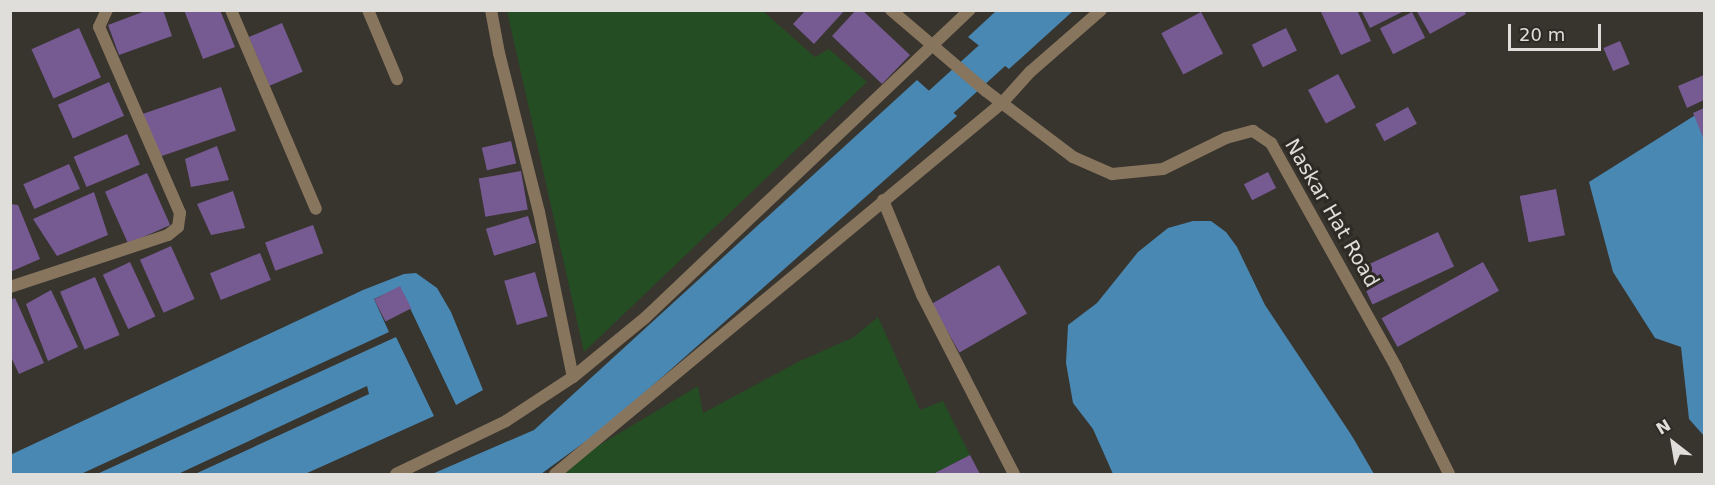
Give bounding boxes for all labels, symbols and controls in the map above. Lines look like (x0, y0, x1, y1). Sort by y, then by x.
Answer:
scale bar (1511, 12, 1604, 50)
text: 20 m (1519, 24, 1565, 45)
street label: Naskar Hat Road (1280, 135, 1384, 291)
north arrow (1643, 413, 1703, 473)
text: N (1653, 416, 1674, 439)

